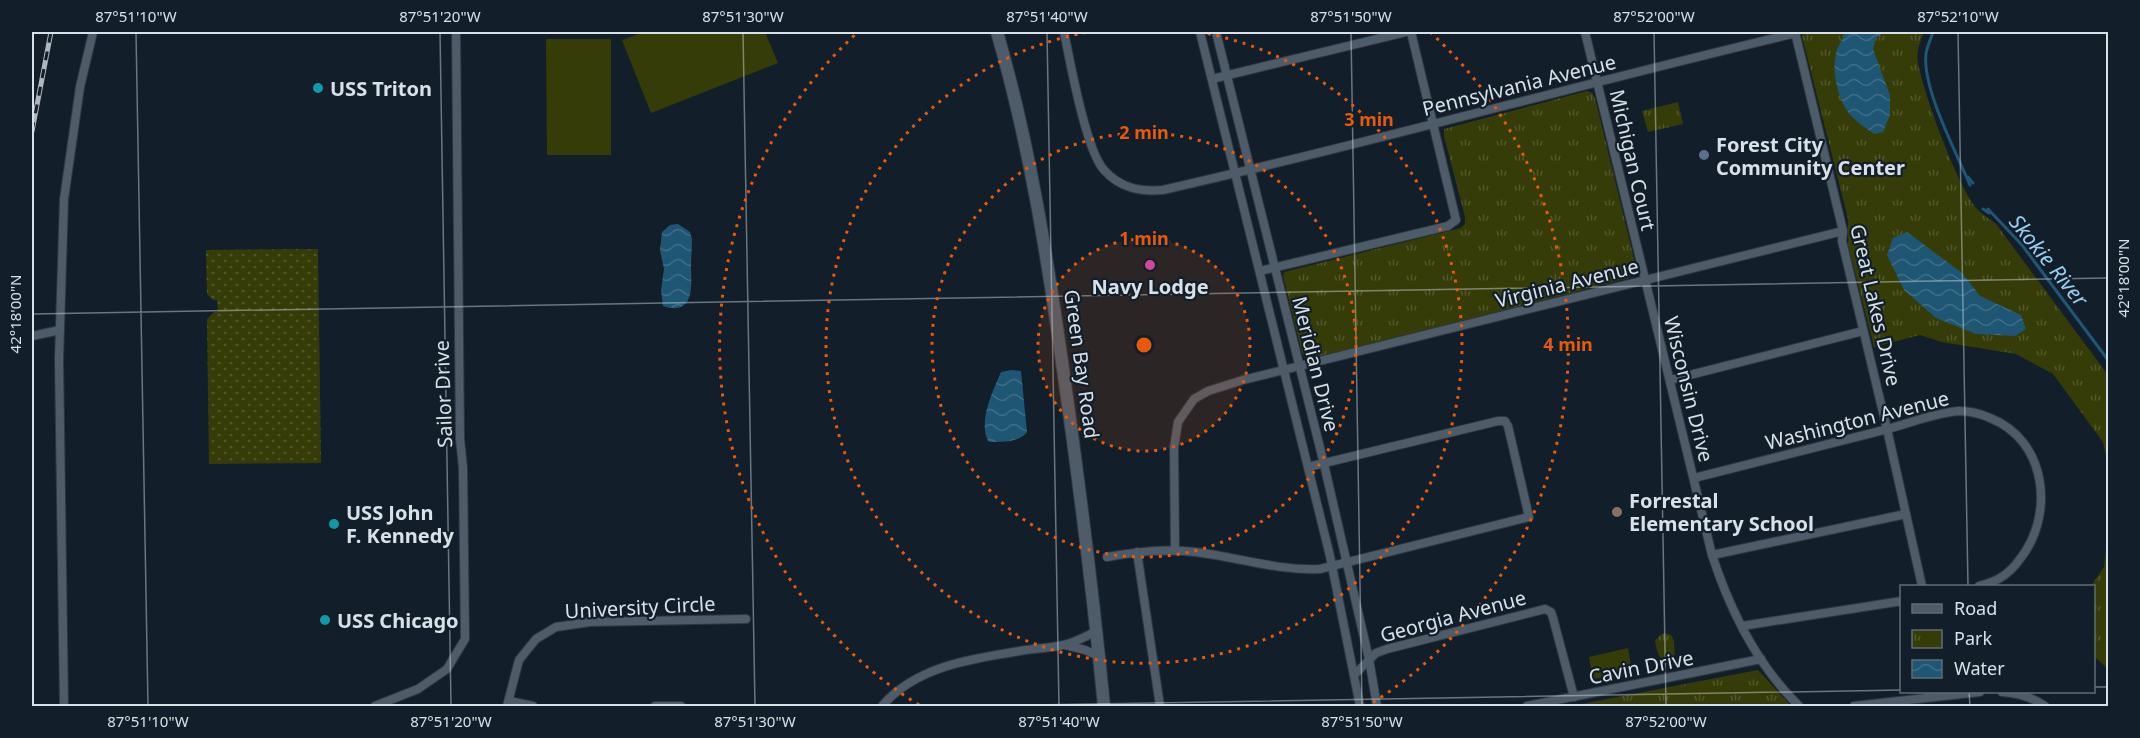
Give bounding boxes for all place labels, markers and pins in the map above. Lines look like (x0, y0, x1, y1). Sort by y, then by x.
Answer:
place label: USS Triton (330, 75, 432, 102)
marker: USS Triton (311, 81, 325, 95)
place label: Forest City Community Center (1716, 131, 1905, 181)
marker: Forest City Community Center (1697, 148, 1711, 162)
marker: Navy Lodge (1143, 258, 1157, 272)
place label: Navy Lodge (1091, 273, 1209, 300)
centre of rings (1134, 335, 1154, 355)
place label: Forrestal Elementary School (1629, 487, 1814, 537)
place label: USS John F. Kennedy (346, 499, 454, 549)
marker: Forrestal Elementary School (1610, 505, 1624, 519)
marker: USS John F. Kennedy (327, 517, 341, 531)
place label: USS Chicago (337, 607, 459, 634)
marker: USS Chicago (318, 613, 332, 627)

